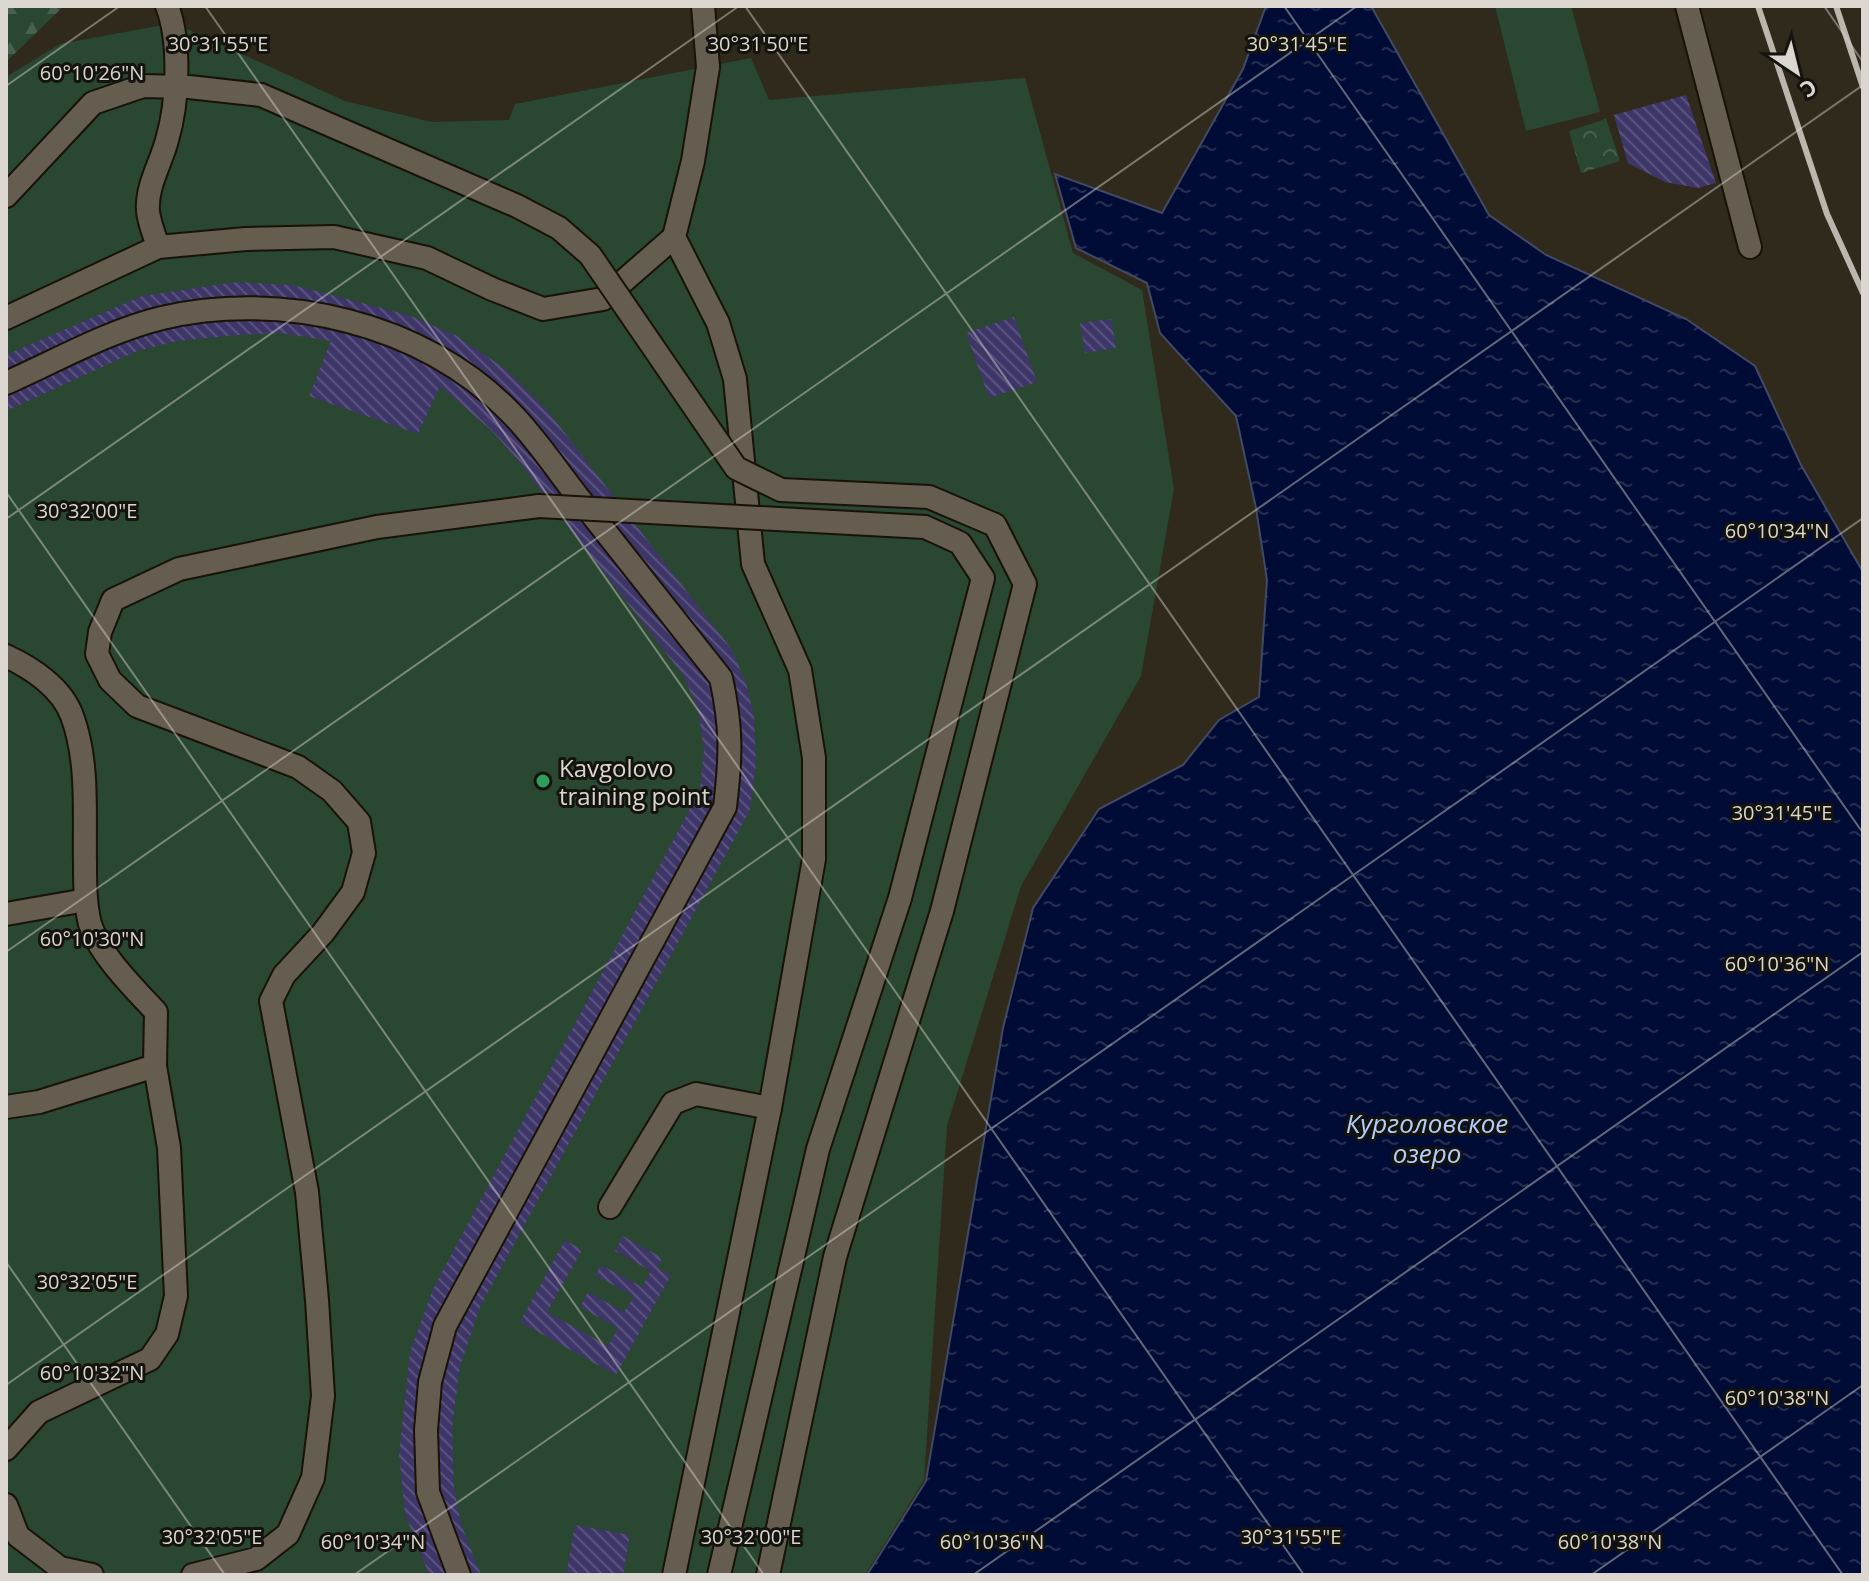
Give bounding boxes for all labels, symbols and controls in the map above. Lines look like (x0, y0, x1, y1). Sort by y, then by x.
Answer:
text: 30°31'55"E (168, 30, 268, 57)
text: 30°31'50"E (708, 30, 808, 57)
text: 30°31'45"E (1247, 30, 1347, 57)
north arrow (1757, 32, 1837, 112)
text: 60°10'26"N (40, 59, 144, 86)
text: С (1795, 73, 1823, 106)
text: 30°32'00"E (37, 497, 137, 524)
text: 60°10'34"N (1725, 517, 1829, 544)
place label: Kavgolovo training point (559, 751, 710, 812)
marker: Kavgolovo training point (534, 772, 552, 790)
text: 30°31'45"E (1732, 799, 1832, 826)
text: 60°10'30"N (40, 925, 144, 952)
text: 60°10'36"N (1725, 950, 1829, 977)
water label: Курголовское озеро (1346, 1105, 1508, 1171)
text: 30°32'05"E (37, 1268, 137, 1295)
text: 60°10'32"N (40, 1359, 144, 1386)
text: 60°10'38"N (1725, 1384, 1829, 1411)
text: 30°32'05"E (162, 1523, 262, 1550)
text: 30°32'00"E (701, 1523, 801, 1550)
text: 30°31'55"E (1241, 1523, 1341, 1550)
text: 60°10'34"N (321, 1528, 425, 1555)
text: 60°10'36"N (940, 1528, 1044, 1555)
text: 60°10'38"N (1558, 1528, 1662, 1555)

